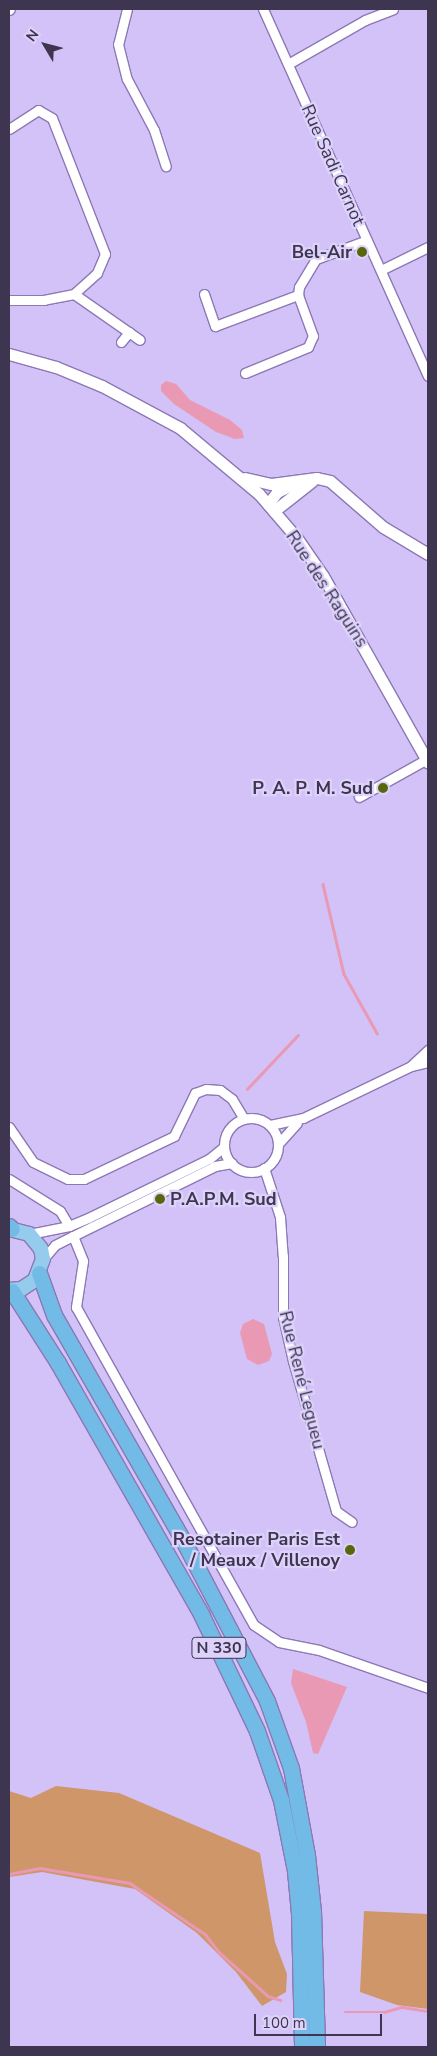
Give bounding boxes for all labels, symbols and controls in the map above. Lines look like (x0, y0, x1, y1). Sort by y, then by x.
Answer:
north arrow (20, 20, 70, 70)
text: N (22, 26, 43, 46)
street label: Rue Sadi Carnot (297, 101, 369, 229)
place label: Bel-Air (292, 241, 352, 263)
marker: Bel-Air (356, 246, 368, 258)
street label: Rue des Raguins (281, 527, 373, 651)
place label: P. A. P. M. Sud (252, 777, 373, 799)
marker: P. A. P. M. Sud (377, 782, 389, 794)
place label: P.A.P.M. Sud (170, 1188, 277, 1210)
marker: P.A.P.M. Sud (154, 1193, 166, 1205)
street label: Rue René Legueu (274, 1309, 330, 1451)
place label: Resotainer Paris Est / Meaux / Villenoy (173, 1529, 340, 1572)
marker: Resotainer Paris Est / Meaux / Villenoy (344, 1544, 356, 1556)
road number: N 330 (190, 1635, 248, 1662)
scale bar (257, 2004, 384, 2036)
text: 100 m (262, 2013, 306, 2033)

